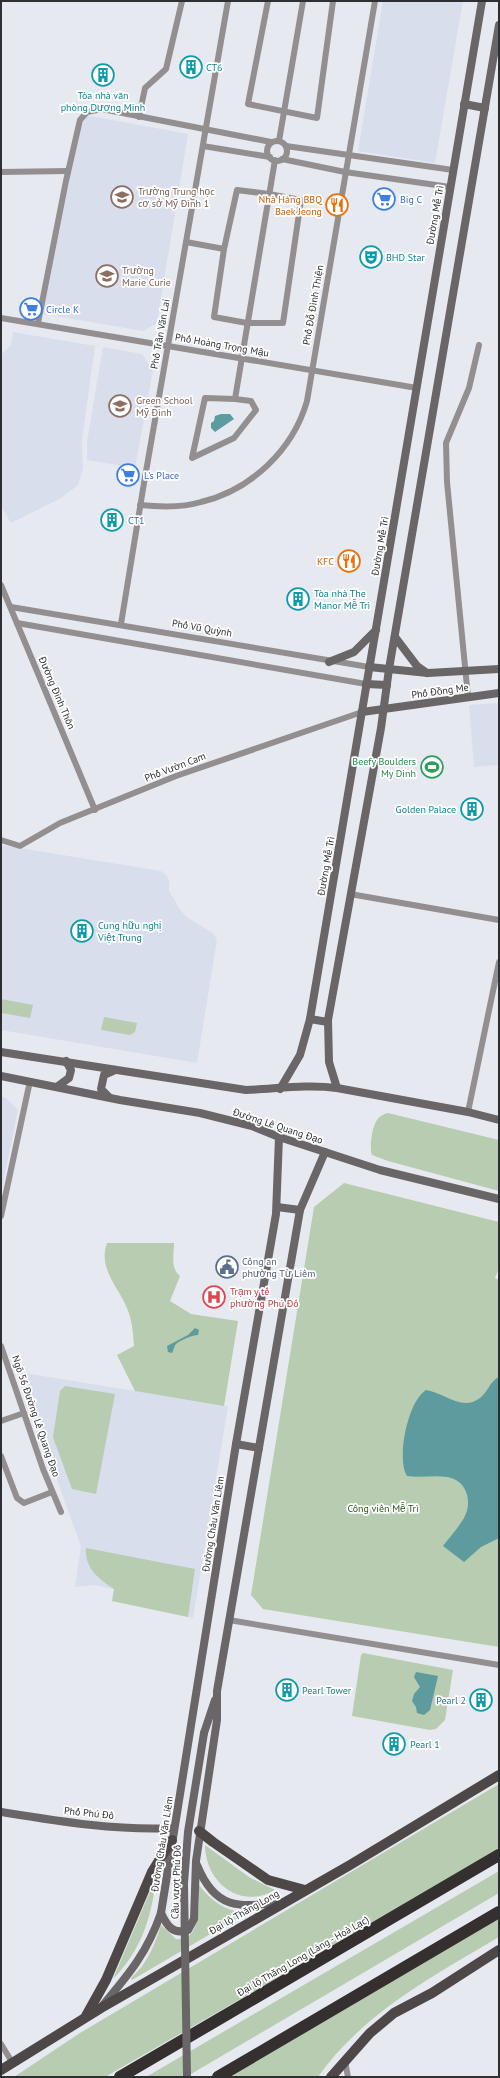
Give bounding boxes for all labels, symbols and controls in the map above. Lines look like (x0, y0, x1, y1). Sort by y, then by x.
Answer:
building icon: CT6 (178, 54, 204, 80)
place label: CT6 (206, 61, 222, 74)
building icon: Tòa nhà văn phòng Dương Minh (90, 62, 116, 88)
place label: Tòa nhà văn phòng Dương Minh (61, 89, 145, 114)
school or university icon: Trường Trung học cơ sở Mỹ Đình 1 (109, 184, 135, 210)
street label: Đường Mễ Trì (423, 184, 447, 247)
place label: Trường Trung học cơ sở Mỹ Đình 1 (138, 185, 215, 210)
supermarket icon: Big C (371, 186, 397, 212)
restaurant icon: Nhà Hàng BBQ Baek Jeong (324, 192, 350, 218)
place label: Nhà Hàng BBQ Baek Jeong (258, 193, 323, 218)
place label: Big C (400, 193, 423, 206)
theatre icon: BHD Star (358, 244, 384, 270)
place label: BHD Star (386, 251, 425, 264)
school or university icon: Trường Marie Curie (94, 263, 120, 289)
place label: Trường Marie Curie (122, 264, 171, 289)
street label: Phố Đỗ Đình Thiện (300, 264, 326, 346)
supermarket icon: Circle K (18, 296, 44, 322)
street label: Phố Trần Văn Lai (147, 298, 173, 370)
place label: Circle K (46, 303, 79, 316)
street label: Phố Hoàng Trọng Mậu (174, 330, 270, 360)
school or university icon: Green School Mỹ Đình (107, 393, 133, 419)
place label: Green School Mỹ Đình (136, 394, 193, 419)
supermarket icon: L's Place (115, 462, 141, 488)
place label: L's Place (144, 469, 179, 482)
building icon: CT1 (99, 507, 125, 533)
place label: CT1 (128, 514, 144, 527)
street label: Đường Mễ Trì (368, 515, 392, 578)
restaurant icon: KFC (336, 548, 362, 574)
place label: KFC (317, 555, 334, 568)
building icon: Tòa nhà The Manor Mễ Trì (285, 586, 311, 612)
place label: Tòa nhà The Manor Mễ Trì (314, 587, 370, 612)
street label: Phố Vũ Quỳnh (171, 616, 233, 640)
street label: Đường Đình Thôn (35, 654, 78, 731)
street label: Phố Đồng Me (411, 681, 469, 701)
street label: Phố Vườn Cam (143, 749, 207, 785)
sports icon: Beefy Boulders My Dinh (419, 754, 445, 780)
place label: Beefy Boulders My Dinh (352, 755, 416, 780)
building icon: Golden Palace (459, 796, 485, 822)
place label: Golden Palace (396, 803, 456, 816)
street label: Đường Mễ Trì (314, 835, 338, 898)
building icon: Cung hữu nghị Việt Trung (69, 918, 95, 944)
place label: Cung hữu nghị Việt Trung (97, 919, 161, 944)
street label: Đường Lê Quang Đạo (230, 1105, 325, 1147)
public building icon: Công an phường Từ Liêm (214, 1254, 240, 1280)
place label: Công an phường Từ Liêm (242, 1255, 315, 1280)
hospital icon: Trạm y tế phường Phú Đô (201, 1284, 227, 1310)
place label: Trạm y tế phường Phú Đô (230, 1285, 299, 1310)
street label: Ngõ 56 Đường Lê Quang Đạo (9, 1354, 63, 1478)
street label: Đường Châu Văn Liêm (199, 1475, 227, 1574)
park label: Công viên Mễ Trì (347, 1502, 419, 1515)
building icon: Pearl Tower (274, 1677, 300, 1703)
place label: Pearl Tower (302, 1684, 352, 1697)
building icon: Pearl 2 (468, 1687, 494, 1713)
place label: Pearl 2 (436, 1694, 466, 1707)
building icon: Pearl 1 (381, 1731, 407, 1757)
place label: Pearl 1 (410, 1738, 440, 1751)
street label: Đường Châu Văn Liêm (148, 1795, 176, 1894)
street label: Phố Phú Đô (63, 1804, 115, 1822)
street label: Cầu vượt Phú Đô (168, 1845, 184, 1919)
street label: Đại lộ Thăng Long (206, 1887, 281, 1938)
street label: Đại lộ Thăng Long (Láng - Hoà Lạc) (234, 1913, 371, 2000)

